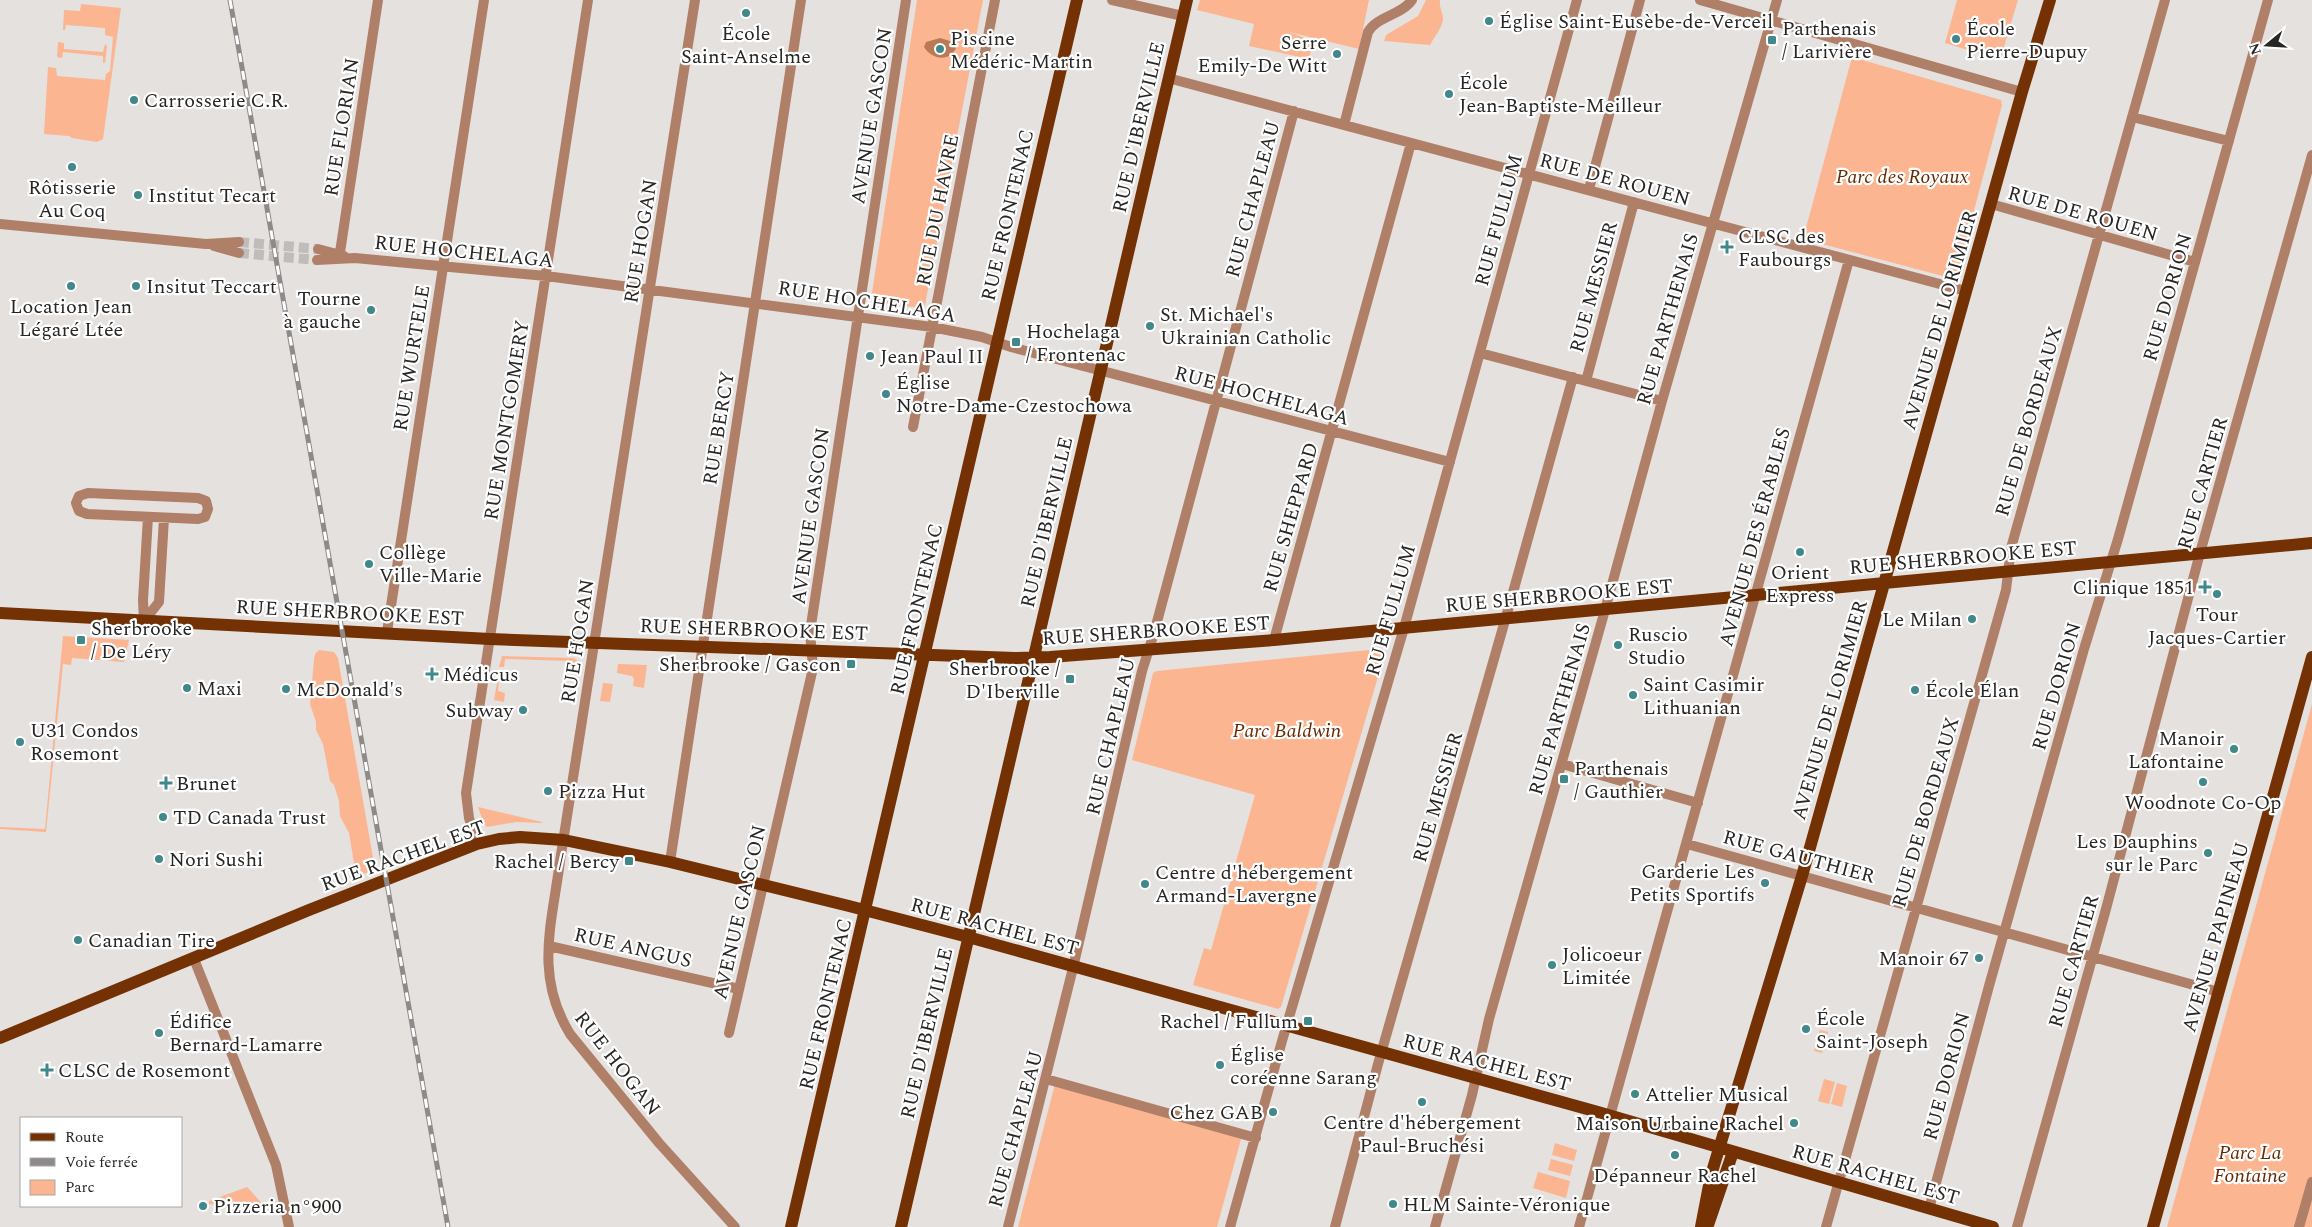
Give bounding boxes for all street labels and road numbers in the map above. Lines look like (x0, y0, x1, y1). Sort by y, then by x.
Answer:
street label: AVENUE GASCON (843, 26, 901, 207)
street label: RUE D'IBERVILLE (1105, 39, 1173, 216)
street label: RUE FLORIAN (316, 56, 368, 199)
street label: RUE CHAPLEAU (1218, 117, 1288, 281)
street label: RUE FRONTENAC (974, 126, 1042, 304)
street label: RUE DU HAVRE (909, 132, 967, 289)
street label: RUE DE ROUEN (1536, 145, 1693, 215)
street label: RUE FULLUM (1467, 151, 1531, 290)
street label: RUE HOGAN (616, 177, 666, 305)
street label: RUE DE ROUEN (2004, 178, 2161, 250)
street label: AVENUE DE LORIMIER (1894, 206, 1986, 434)
street label: RUE MESSIER (1562, 218, 1626, 356)
street label: RUE HOCHELAGA (373, 228, 555, 276)
street label: RUE PARTHENAIS (1629, 230, 1707, 409)
street label: RUE DORION (2135, 230, 2201, 365)
street label: RUE HOCHELAGA (776, 273, 958, 331)
street label: RUE WURTELE (386, 283, 438, 434)
street label: RUE MONTGOMERY (476, 318, 538, 522)
street label: RUE DE BORDEAUX (1987, 322, 2071, 520)
street label: RUE HOCHELAGA (1171, 358, 1353, 434)
street label: RUE BERCY (695, 369, 743, 487)
street label: RUE CARTIER (2170, 413, 2236, 553)
street label: AVENUE DES ÉRABLES (1711, 424, 1799, 650)
street label: AVENUE GASCON (784, 426, 838, 606)
street label: RUE D'IBERVILLE (1013, 434, 1081, 611)
street label: RUE SHEPPARD (1255, 439, 1327, 596)
street label: RUE FRONTENAC (883, 520, 951, 698)
street label: RUE SHERBROOKE EST (1848, 533, 2078, 583)
street label: RUE FULLUM (1358, 541, 1424, 679)
street label: RUE SHERBROOKE EST (1444, 571, 1674, 621)
street label: RUE HOGAN (553, 577, 603, 705)
street label: RUE SHERBROOKE EST (235, 592, 465, 634)
street label: AVENUE DE LORIMIER (1784, 596, 1876, 824)
street label: RUE SHERBROOKE EST (1041, 608, 1271, 654)
street label: RUE SHERBROOKE EST (639, 611, 869, 649)
street label: RUE DORION (2024, 619, 2090, 754)
street label: RUE PARTHENAIS (1521, 620, 1599, 799)
street label: RUE CHAPLEAU (1078, 654, 1144, 818)
street label: RUE DE BORDEAUX (1884, 713, 1968, 911)
street label: RUE MESSIER (1405, 728, 1471, 866)
street label: RUE RACHEL EST (317, 812, 490, 900)
street label: AVENUE GASCON (705, 822, 775, 1002)
street label: RUE GAUTHIER (1719, 822, 1879, 892)
street label: AVENUE PAPINEAU (2174, 838, 2258, 1036)
street label: RUE RACHEL EST (907, 890, 1082, 964)
street label: RUE CARTIER (2041, 891, 2107, 1031)
street label: RUE FRONTENAC (792, 915, 860, 1093)
street label: RUE ANGUS (571, 920, 695, 976)
street label: RUE D'IBERVILLE (893, 945, 961, 1122)
street label: RUE HOGAN (567, 1005, 668, 1122)
street label: RUE DORION (1915, 1009, 1979, 1144)
street label: RUE RACHEL EST (1399, 1026, 1574, 1100)
street label: RUE CHAPLEAU (981, 1047, 1051, 1211)
street label: RUE RACHEL EST (1788, 1137, 1963, 1213)

